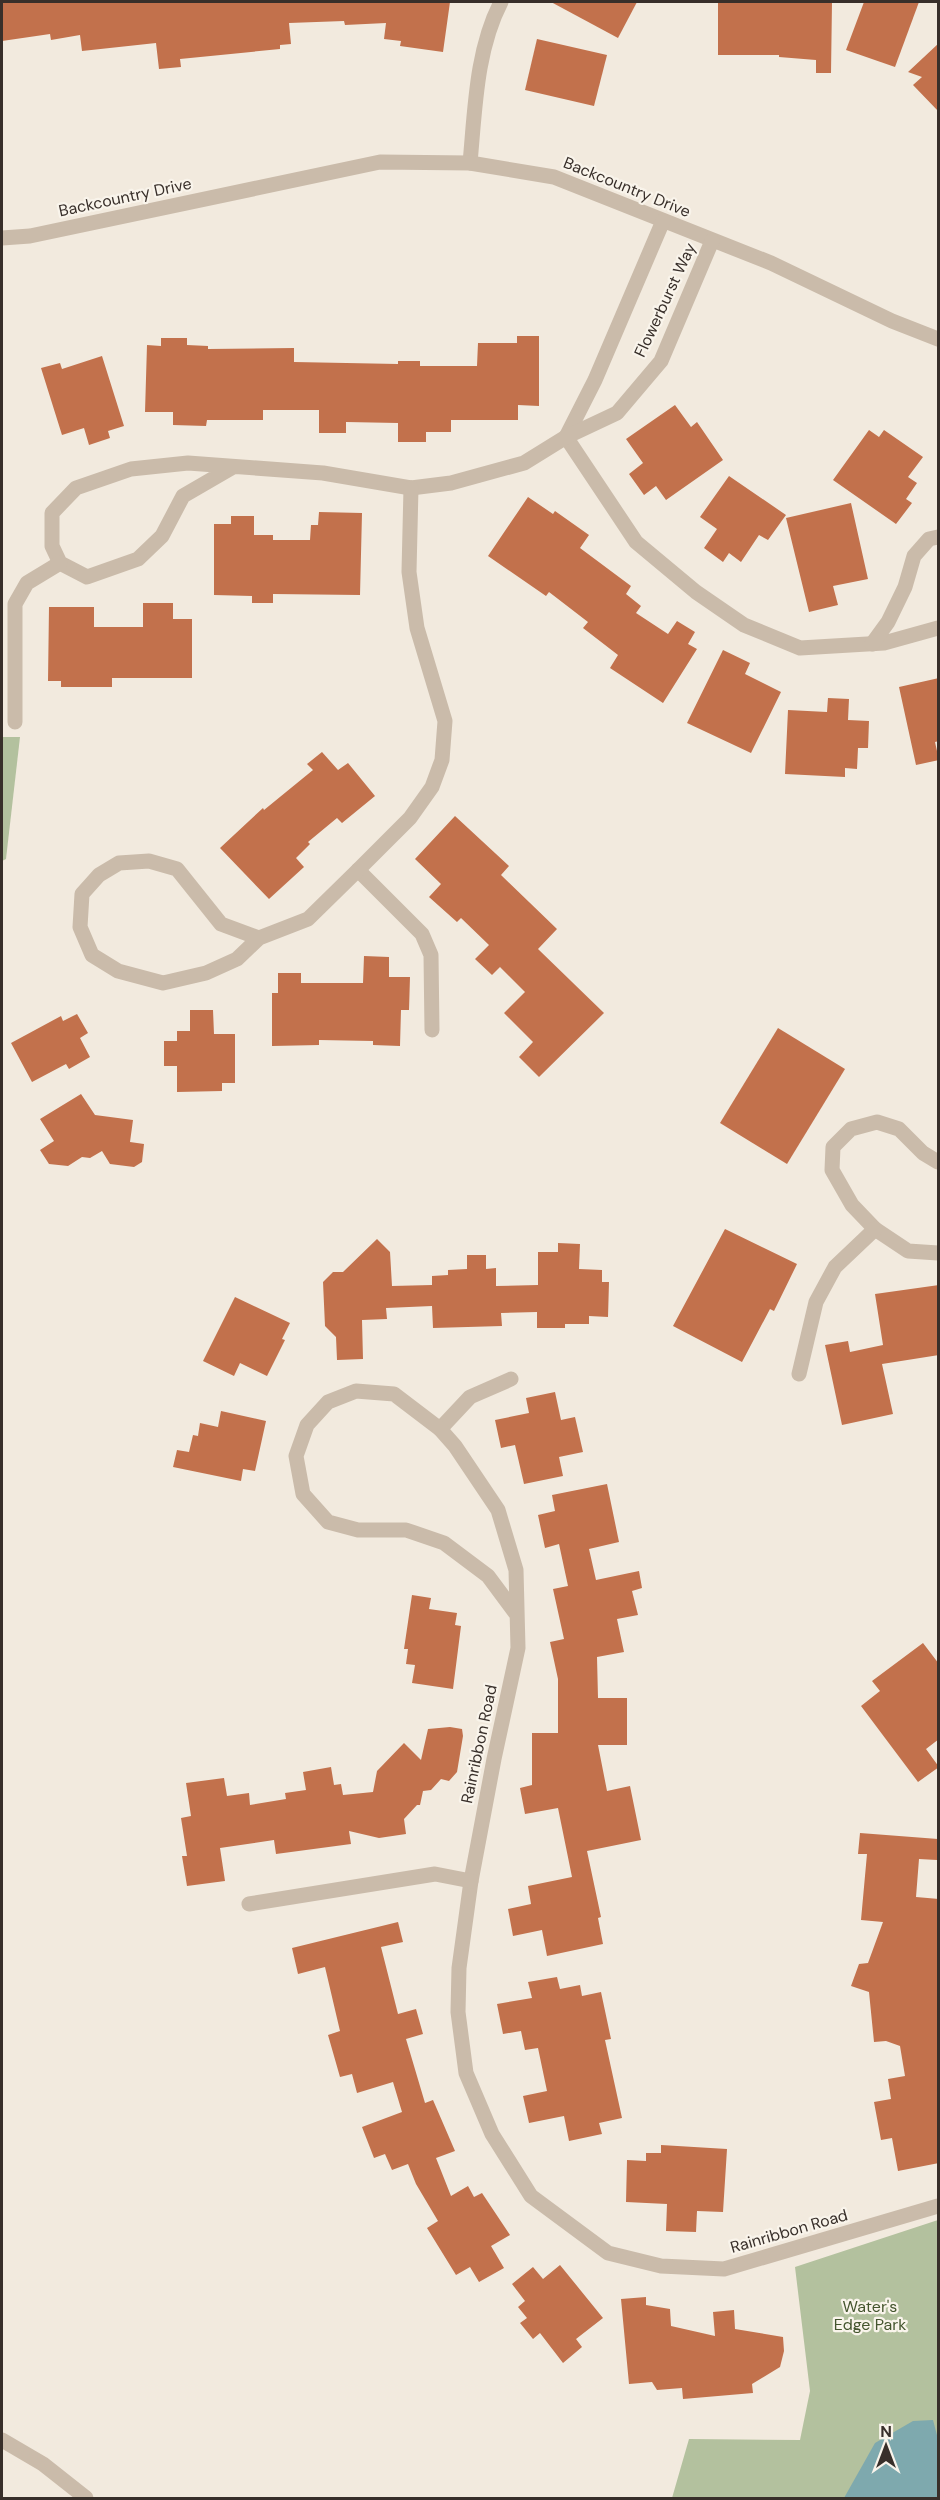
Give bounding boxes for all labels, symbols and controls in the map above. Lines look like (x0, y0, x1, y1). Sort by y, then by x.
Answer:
street label: Backcountry Drive (560, 152, 694, 222)
street label: Backcountry Drive (57, 173, 193, 221)
street label: Flowerburst Way (629, 239, 701, 360)
street label: Rainribbon Road (456, 1683, 502, 1805)
street label: Rainribbon Road (728, 2204, 850, 2258)
park label: Water's Edge Park (834, 2296, 906, 2335)
north arrow (856, 2416, 916, 2476)
text: N (880, 2421, 892, 2442)

